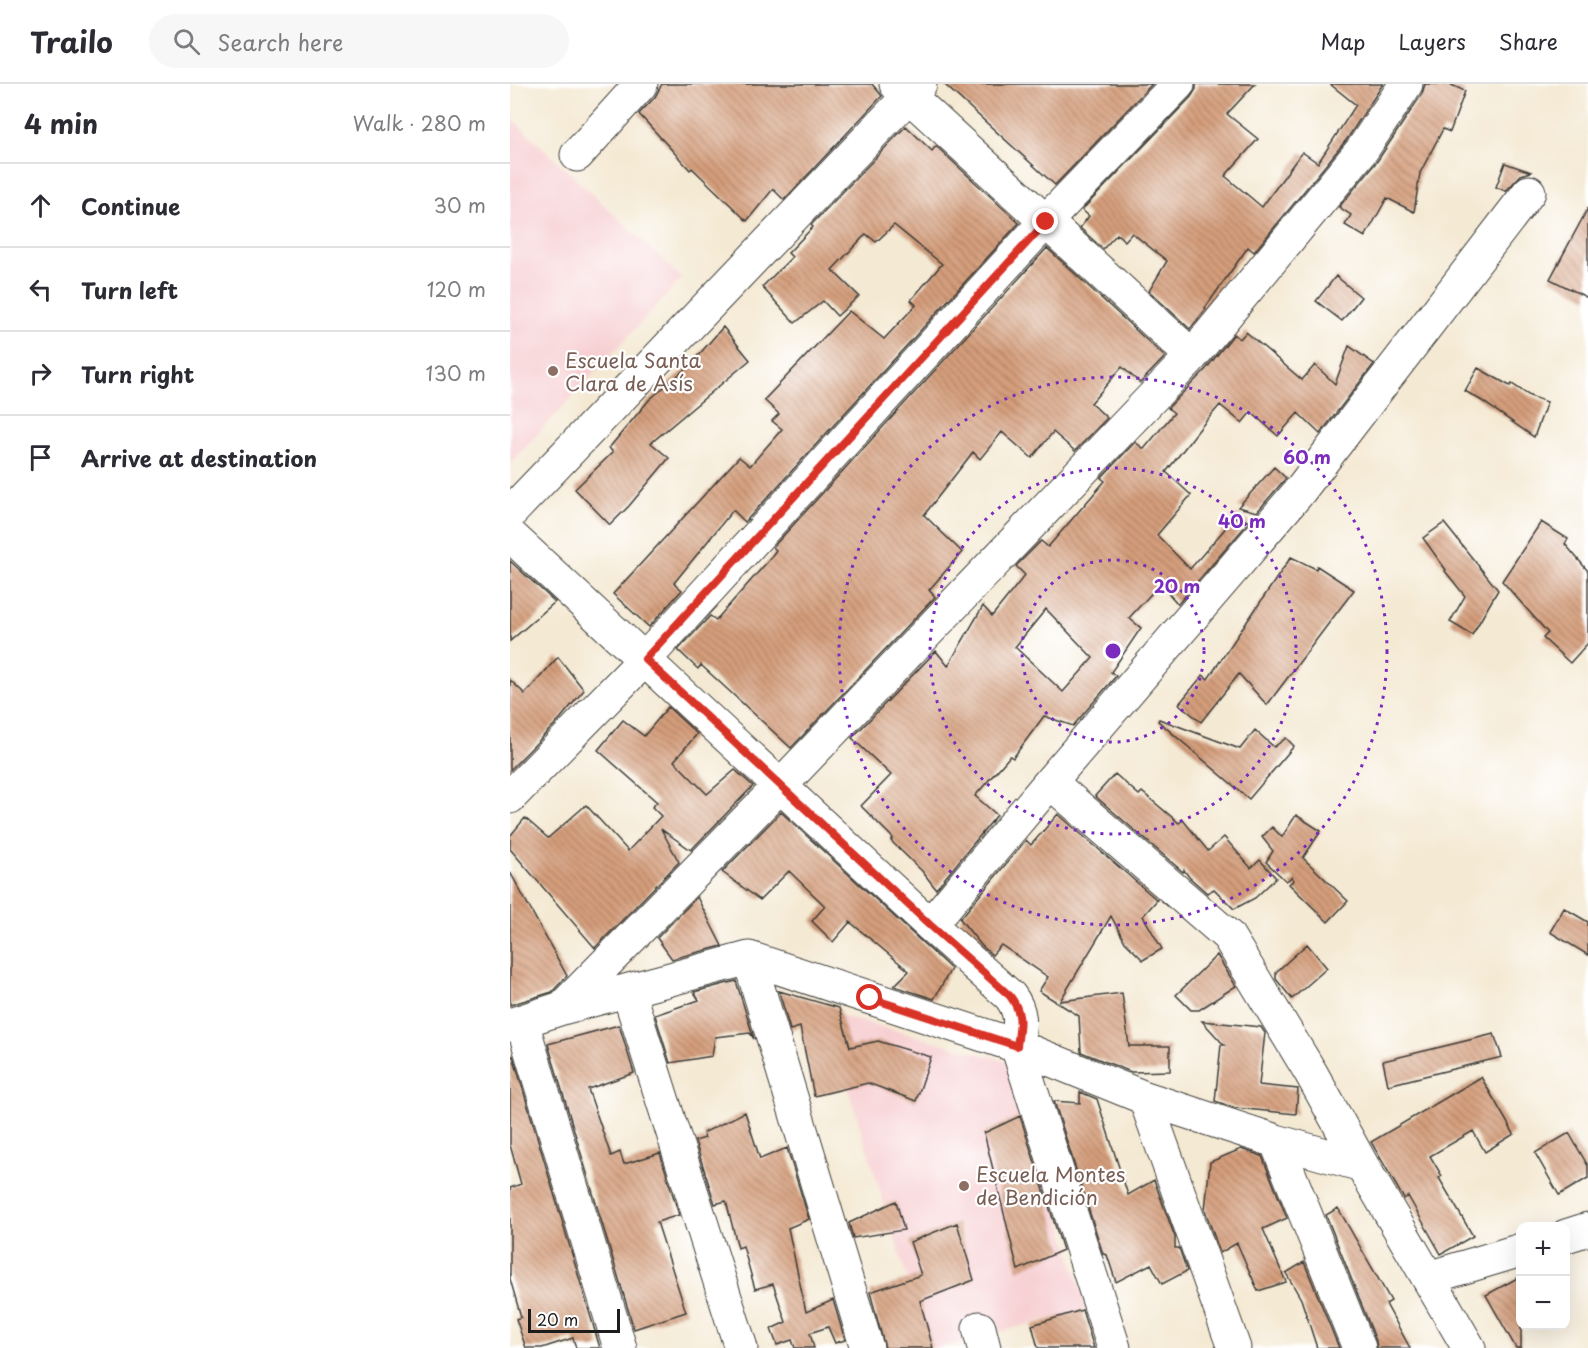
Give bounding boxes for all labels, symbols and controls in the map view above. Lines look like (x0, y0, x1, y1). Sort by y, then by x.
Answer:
search box (149, 14, 569, 68)
text: Trailo (30, 20, 113, 63)
icon: search (170, 25, 203, 58)
text: Search here (218, 25, 343, 58)
text: Map (1321, 25, 1365, 57)
text: Layers (1398, 25, 1466, 57)
text: Share (1499, 25, 1558, 57)
text: 4 min (24, 104, 98, 143)
text: Walk · 280 m (353, 108, 486, 138)
icon: ahead (24, 189, 57, 222)
text: Continue (81, 189, 180, 222)
text: 30 m (433, 190, 486, 220)
route end (1032, 208, 1058, 234)
icon: left (24, 273, 57, 306)
text: Turn left (81, 273, 178, 306)
text: 120 m (427, 274, 486, 304)
place label: Escuela Santa Clara de Asís (565, 345, 701, 398)
icon: right (24, 357, 57, 390)
text: Turn right (81, 357, 194, 390)
text: 130 m (426, 358, 486, 388)
marker: Escuela Santa Clara de Asís (546, 364, 560, 378)
icon: arrive (24, 441, 57, 474)
text: Arrive at destination (81, 441, 317, 474)
text: 60 m (1283, 443, 1331, 470)
text: 40 m (1218, 507, 1266, 534)
text: 20 m (1154, 572, 1200, 599)
centre of rings (1103, 641, 1123, 661)
route start (856, 984, 882, 1010)
place label: Escuela Montes de Bendición (976, 1159, 1125, 1212)
marker: Escuela Montes de Bendición (957, 1179, 971, 1193)
map controls (1516, 1222, 1570, 1330)
button: + (1516, 1222, 1570, 1276)
button: − (1516, 1276, 1570, 1330)
scale bar (528, 1306, 620, 1334)
text: 20 m (537, 1307, 578, 1331)

